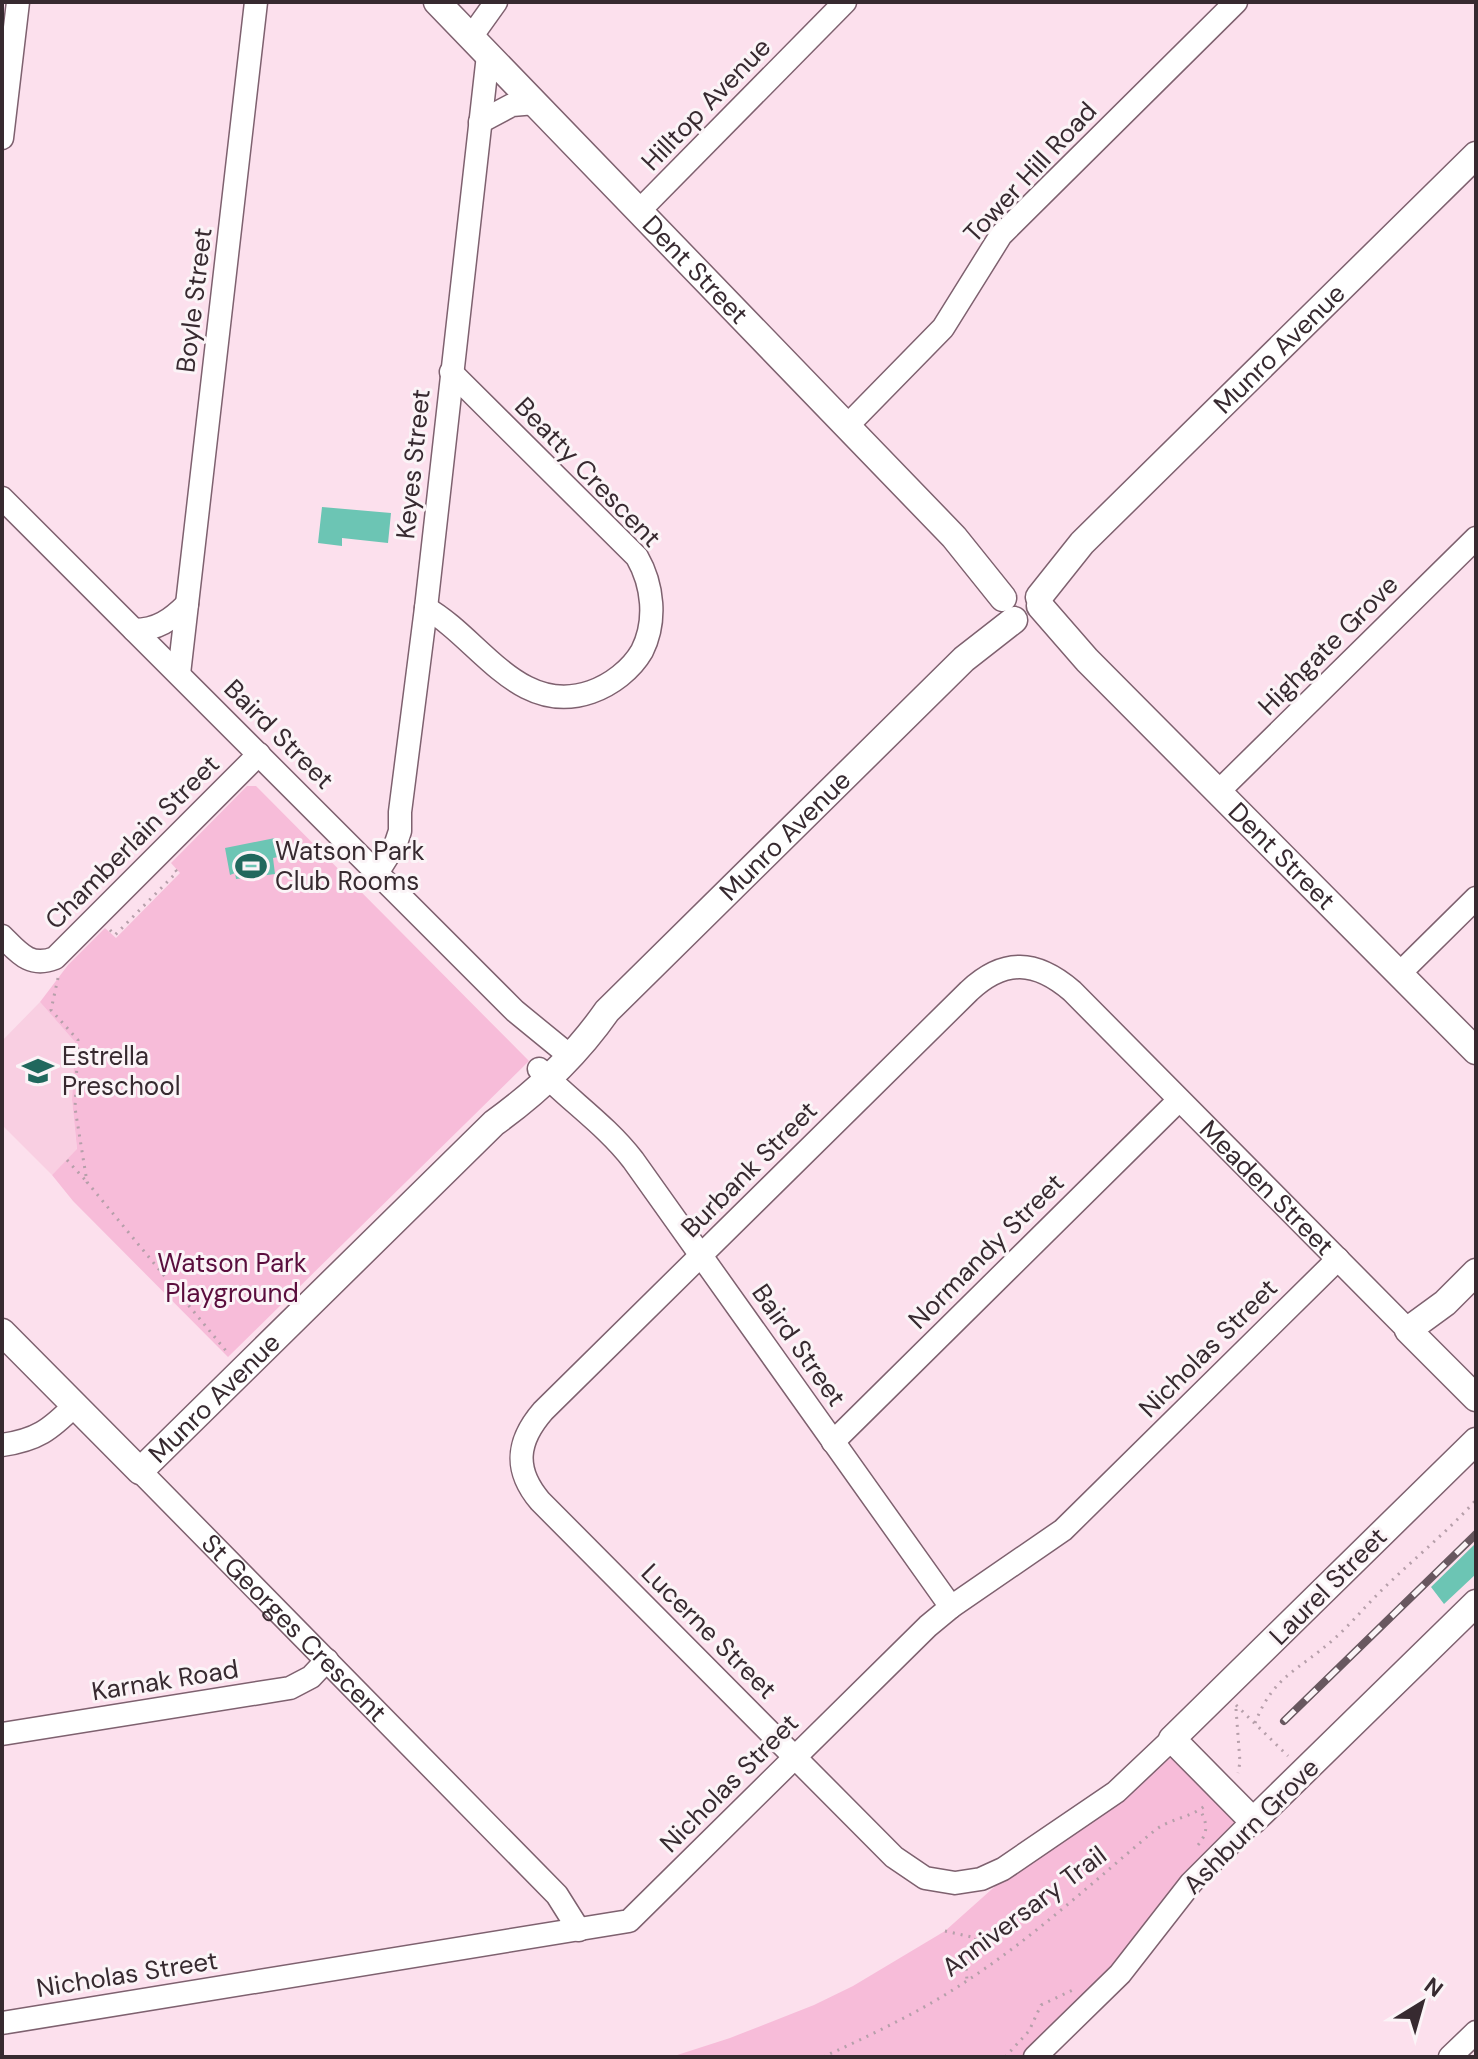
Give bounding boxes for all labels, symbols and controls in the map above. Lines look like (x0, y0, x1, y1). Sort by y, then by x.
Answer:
street label: Hilltop Avenue (634, 30, 778, 178)
street label: Tower Hill Road (956, 94, 1104, 250)
street label: Dent Street (635, 208, 756, 331)
street label: Boyle Street (168, 226, 220, 374)
street label: Munro Avenue (1206, 276, 1352, 421)
street label: Keyes Street (388, 388, 438, 540)
street label: Beatty Crescent (508, 390, 668, 554)
street label: Highgate Grove (1251, 568, 1405, 722)
street label: Baird Street (217, 672, 341, 796)
street label: Chamberlain Street (38, 748, 226, 936)
street label: Munro Avenue (712, 763, 858, 908)
street label: Dent Street (1221, 795, 1343, 917)
place label: Watson Park Club Rooms (275, 834, 425, 898)
sports icon: Watson Park Club Rooms (234, 849, 268, 883)
place label: Estrella Preschool (62, 1039, 180, 1103)
school or university icon: Estrella Preschool (21, 1054, 55, 1088)
street label: Burbank Street (674, 1094, 824, 1244)
street label: Meaden Street (1192, 1113, 1341, 1263)
street label: Normandy Street (901, 1166, 1071, 1336)
park label: Watson Park Playground (157, 1246, 307, 1310)
street label: Nicholas Street (1131, 1271, 1285, 1425)
street label: Baird Street (744, 1277, 854, 1413)
street label: Munro Avenue (141, 1326, 287, 1470)
street label: Laurel Street (1262, 1520, 1394, 1652)
street label: St Georges Crescent (194, 1527, 394, 1729)
street label: Lucerne Street (634, 1556, 784, 1706)
street label: Karnak Road (89, 1652, 241, 1708)
street label: Nicholas Street (652, 1706, 806, 1860)
street label: Ashburn Grove (1176, 1751, 1326, 1901)
street label: Anniversary Trail (935, 1838, 1113, 1984)
street label: Nicholas Street (34, 1943, 220, 2005)
north arrow (1382, 1963, 1462, 2043)
text: N (1419, 1971, 1449, 2004)

